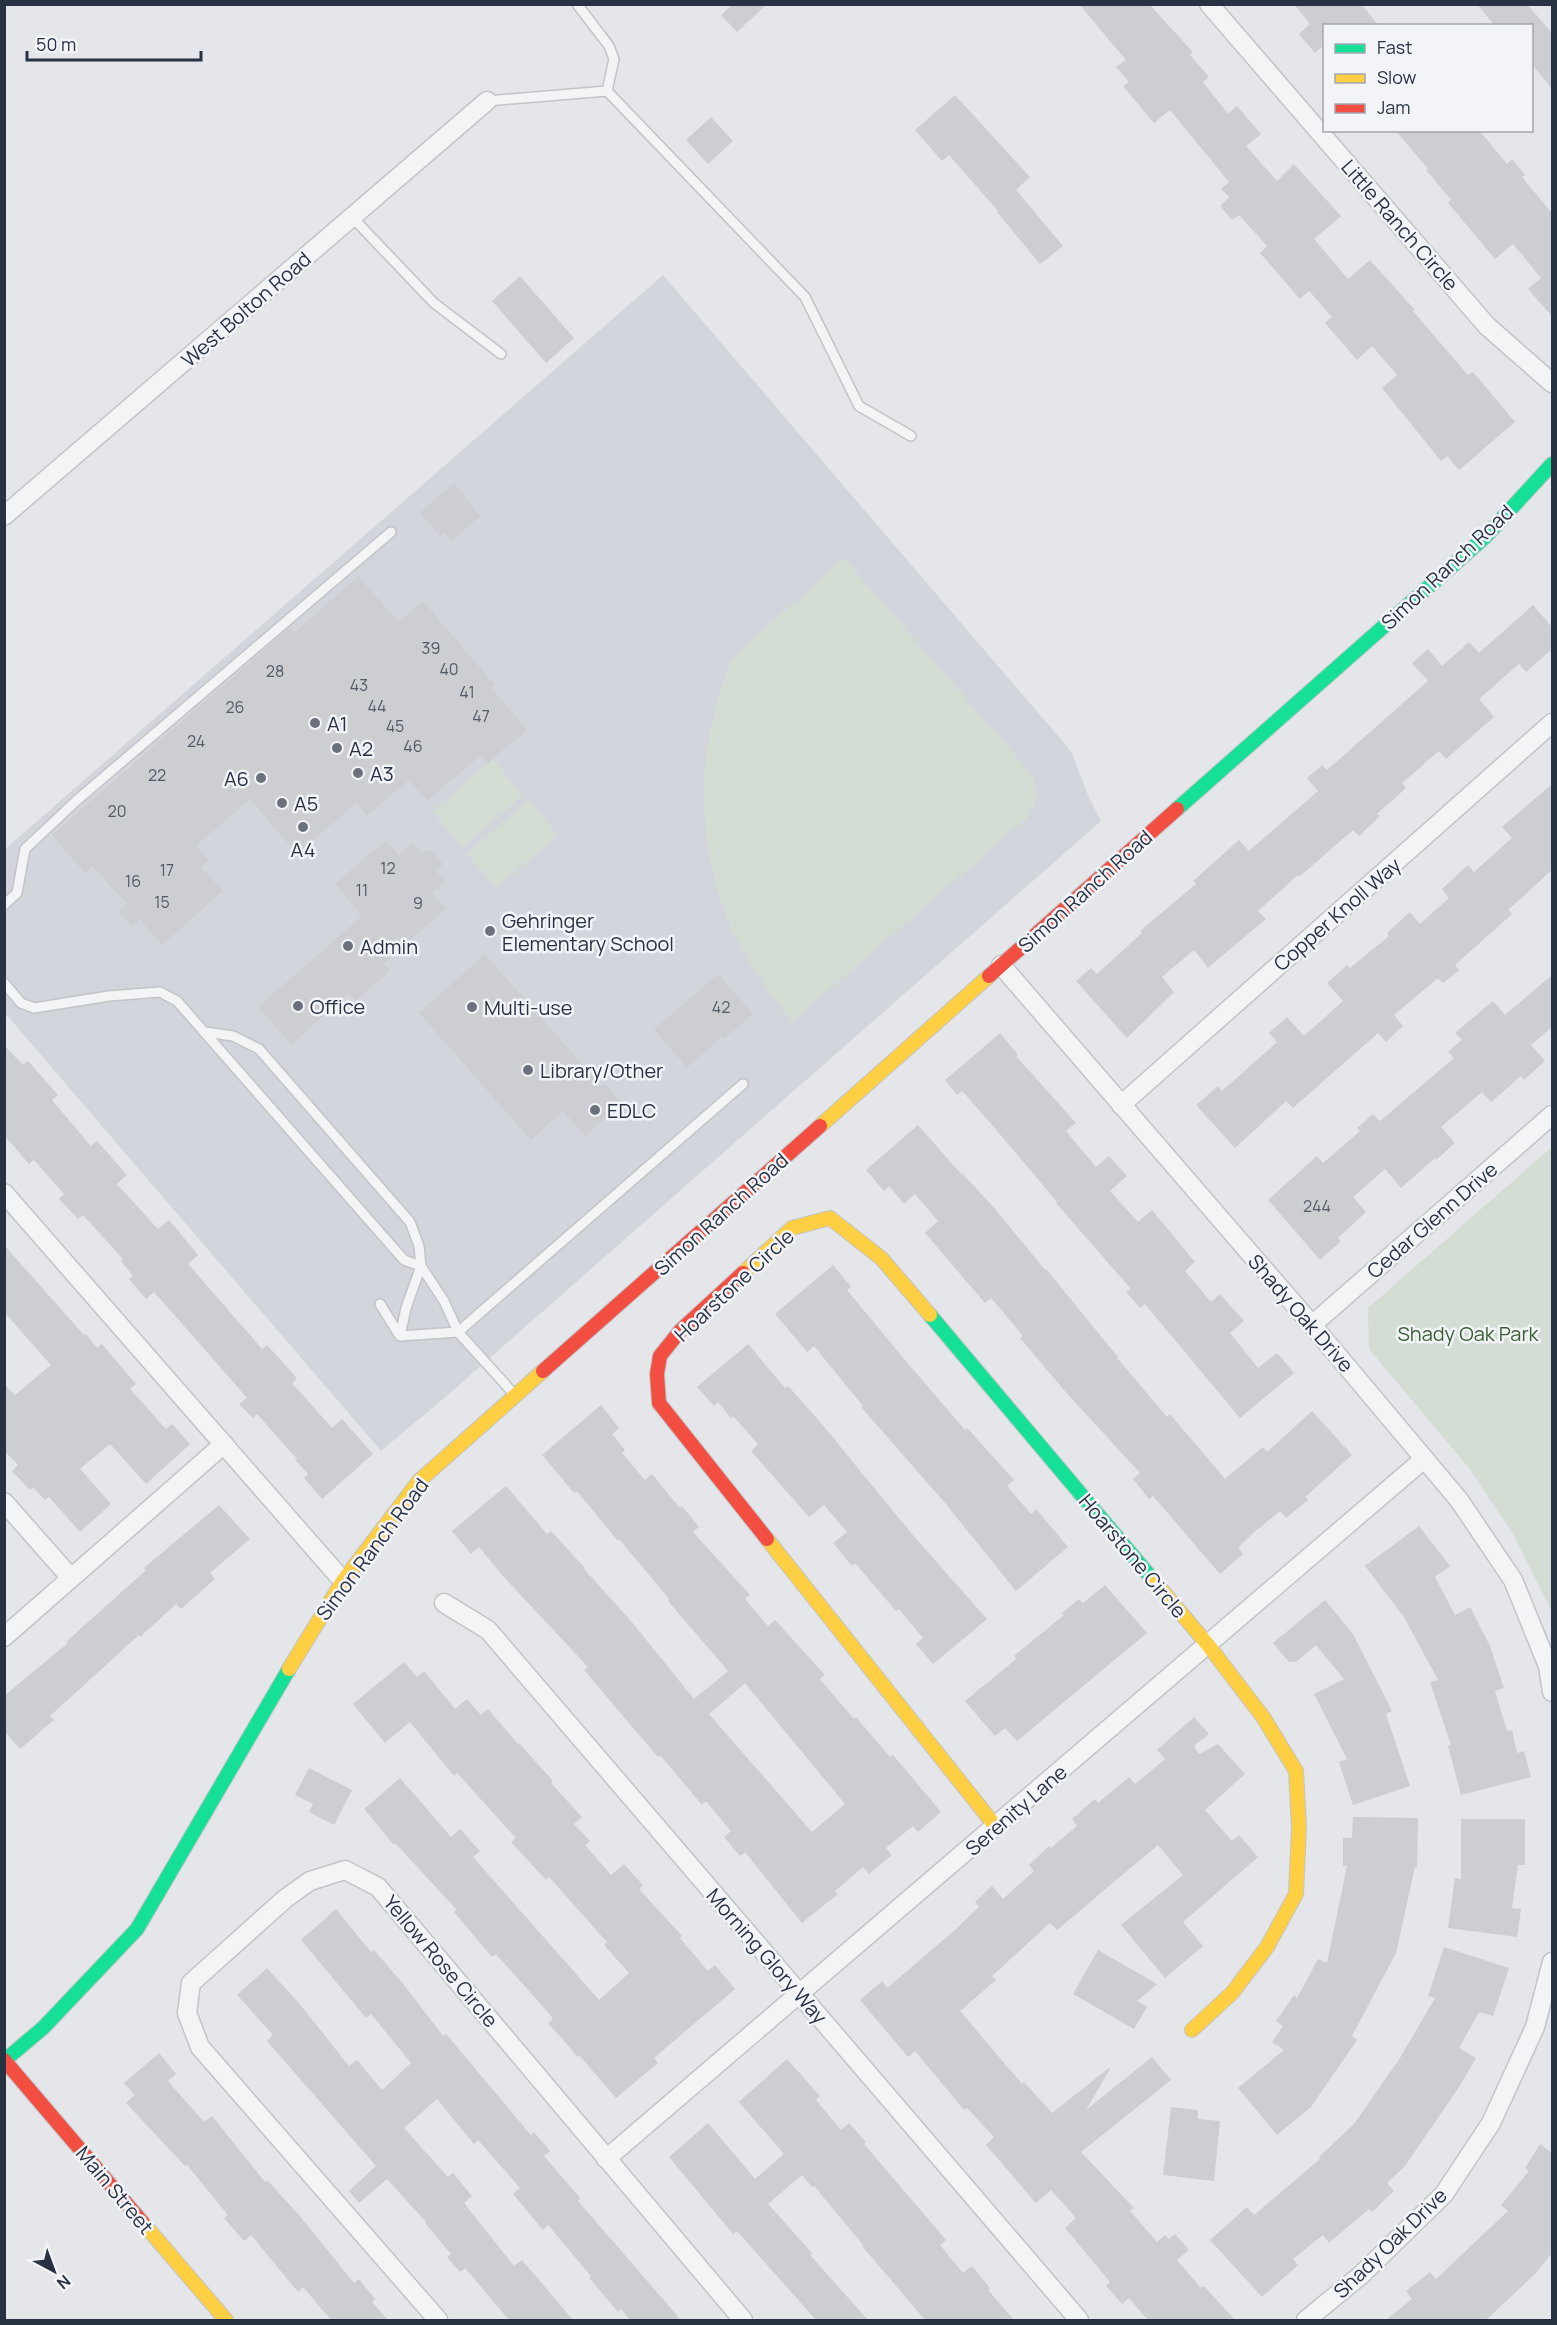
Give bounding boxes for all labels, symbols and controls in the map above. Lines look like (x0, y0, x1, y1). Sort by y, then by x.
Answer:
scale bar (27, 24, 201, 62)
legend (1323, 24, 1533, 132)
text: 50 m (36, 32, 76, 56)
text: Fast (1377, 35, 1412, 59)
text: Slow (1377, 65, 1417, 89)
text: Jam (1377, 95, 1411, 119)
street label: Little Ranch Circle (1335, 154, 1465, 296)
street label: West Bolton Road (176, 245, 316, 373)
street label: Simon Ranch Road (1375, 499, 1519, 635)
house number: 39 (422, 637, 440, 659)
house number: 40 (439, 658, 459, 680)
house number: 28 (266, 660, 284, 682)
house number: 43 (350, 674, 368, 696)
house number: 41 (459, 681, 475, 703)
house number: 44 (367, 695, 387, 717)
house number: 26 (225, 696, 245, 718)
house number: 47 (472, 705, 490, 727)
place label: A1 (327, 710, 347, 737)
house number: 45 (386, 715, 404, 737)
marker: A1 (308, 716, 322, 730)
house number: 24 (187, 730, 205, 752)
place label: A2 (349, 735, 373, 762)
house number: 46 (403, 735, 423, 757)
marker: A2 (330, 741, 344, 755)
place label: A3 (370, 760, 394, 787)
house number: 22 (148, 764, 166, 786)
place label: A6 (224, 765, 249, 792)
marker: A3 (351, 766, 365, 780)
marker: A6 (254, 771, 268, 785)
place label: A5 (294, 790, 318, 817)
marker: A5 (275, 796, 289, 810)
house number: 20 (108, 800, 126, 822)
marker: A4 (296, 820, 310, 834)
street label: Simon Ranch Road (1012, 824, 1158, 958)
place label: A4 (290, 836, 316, 863)
street label: Copper Knoll Way (1268, 851, 1407, 977)
house number: 12 (380, 857, 396, 879)
house number: 17 (160, 859, 174, 881)
house number: 16 (125, 870, 141, 892)
house number: 11 (356, 879, 368, 901)
house number: 15 (154, 891, 170, 913)
house number: 9 (413, 892, 423, 914)
place label: Gehringer Elementary School (502, 907, 674, 957)
marker: Gehringer Elementary School (483, 924, 497, 938)
place label: Admin (360, 933, 418, 960)
marker: Admin (341, 939, 355, 953)
place label: Office (310, 993, 365, 1020)
place label: Multi-use (484, 994, 573, 1021)
house number: 42 (712, 996, 730, 1018)
marker: Office (291, 999, 305, 1013)
marker: Multi-use (465, 1000, 479, 1014)
place label: Library/Other (540, 1057, 663, 1084)
marker: Library/Other (521, 1063, 535, 1077)
place label: EDLC (607, 1097, 656, 1124)
marker: EDLC (588, 1103, 602, 1117)
street label: Simon Ranch Road (648, 1147, 794, 1281)
street label: Cedar Glenn Drive (1361, 1156, 1503, 1284)
house number: 244 (1303, 1195, 1331, 1217)
street label: Hoarstone Circle (668, 1223, 800, 1347)
street label: Shady Oak Drive (1242, 1248, 1360, 1378)
park label: Shady Oak Park (1397, 1320, 1540, 1347)
street label: Simon Ranch Road (310, 1472, 434, 1626)
street label: Hoarstone Circle (1073, 1488, 1193, 1624)
street label: Serenity Lane (960, 1758, 1072, 1862)
street label: Morning Glory Way (701, 1883, 834, 2030)
street label: Yellow Rose Circle (378, 1889, 504, 2033)
street label: Main Street (70, 2140, 160, 2240)
street label: Shady Oak Drive (1327, 2182, 1453, 2304)
north arrow (24, 2241, 84, 2301)
text: N (52, 2270, 75, 2294)

